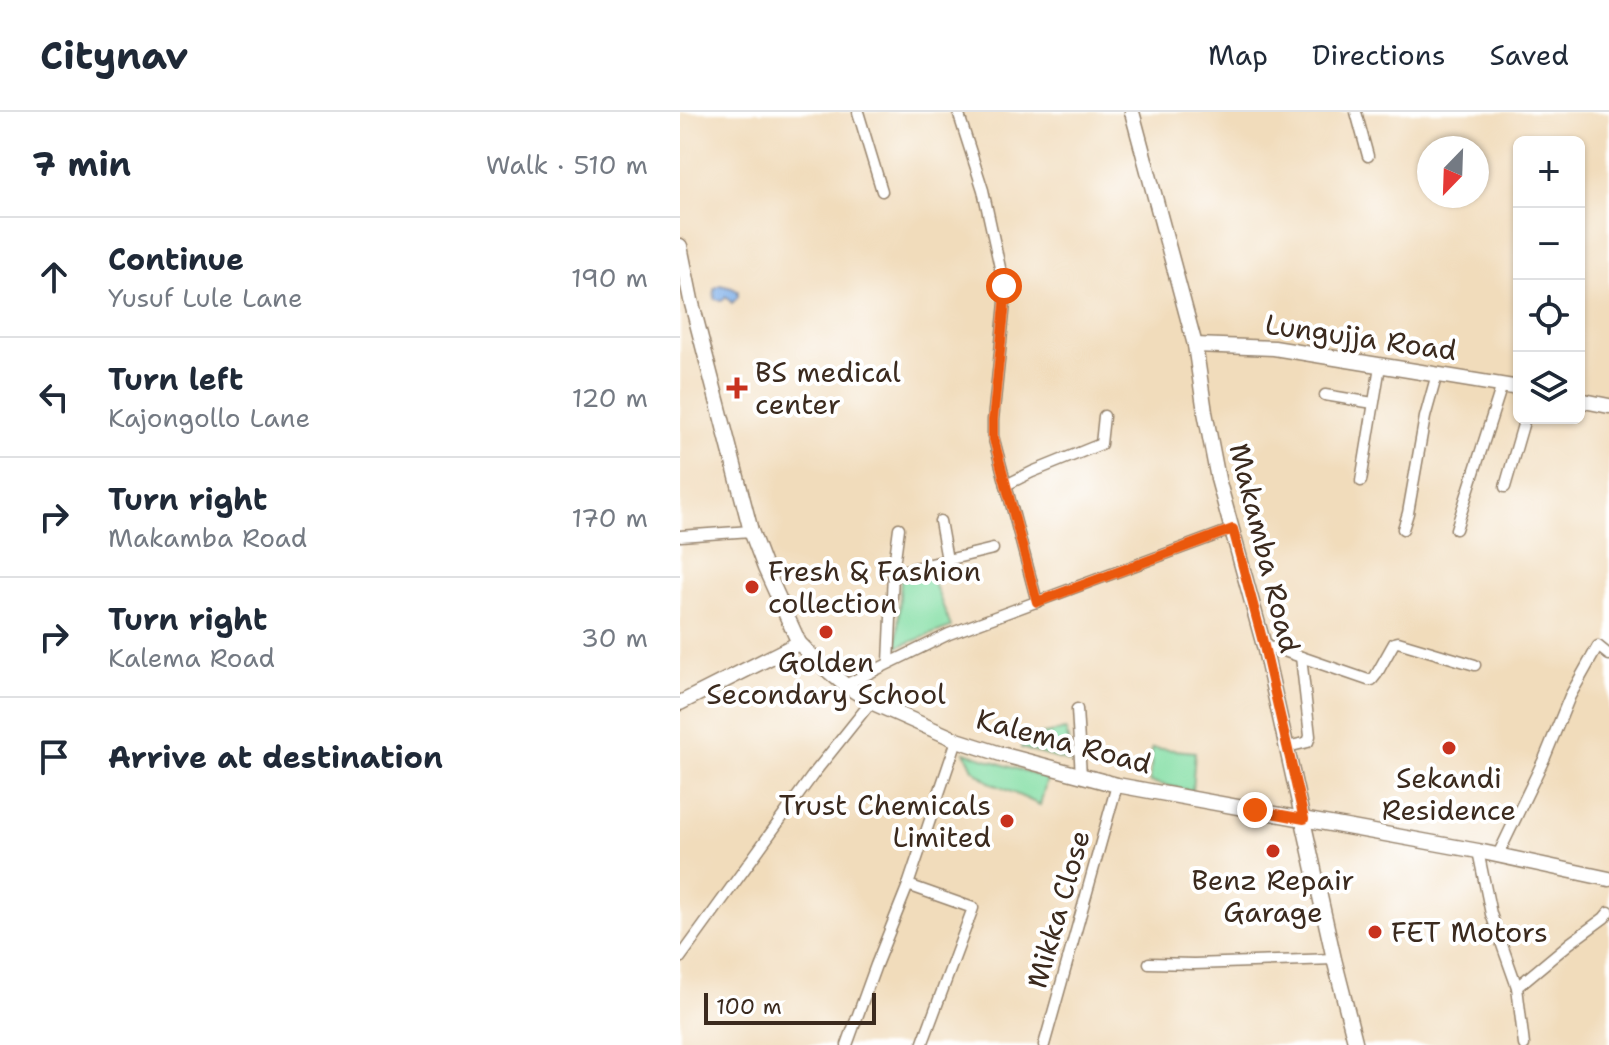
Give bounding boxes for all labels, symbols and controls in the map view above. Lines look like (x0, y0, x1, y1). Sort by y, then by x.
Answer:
text: Citynav (40, 30, 188, 81)
text: Map (1208, 36, 1268, 74)
text: Directions (1312, 36, 1446, 74)
text: Saved (1490, 36, 1569, 74)
north arrow (1417, 136, 1489, 208)
map controls (1513, 136, 1585, 424)
button: + (1513, 136, 1585, 208)
text: 7 min (32, 141, 131, 187)
text: Walk · 510 m (486, 147, 648, 182)
button: − (1513, 208, 1585, 280)
text: Continue (108, 239, 244, 280)
icon: ahead (32, 255, 76, 299)
text: 190 m (571, 260, 648, 295)
route start (986, 268, 1022, 304)
text: Yusuf Lule Lane (108, 280, 303, 315)
button: locate (1513, 280, 1585, 352)
street label: Lungujja Road (1263, 305, 1459, 369)
button: layers (1513, 352, 1585, 424)
place label: BS medical center (755, 353, 901, 423)
text: Turn left (108, 359, 243, 400)
icon: left (32, 375, 76, 419)
marker: BS medical center (726, 377, 748, 399)
text: 120 m (572, 380, 648, 415)
text: Kajongollo Lane (108, 400, 310, 435)
street label: Makamba Road (1221, 439, 1309, 657)
text: Turn right (108, 479, 267, 520)
icon: right (32, 495, 76, 539)
text: 170 m (571, 500, 648, 535)
text: Makamba Road (108, 520, 307, 555)
place label: Fresh & Fashion collection (768, 552, 981, 622)
marker: Fresh & Fashion collection (743, 578, 761, 596)
text: Turn right (108, 599, 267, 640)
icon: right (32, 615, 76, 659)
text: 30 m (581, 620, 648, 655)
marker: Golden Secondary School (817, 623, 835, 641)
text: Kalema Road (108, 640, 275, 675)
place label: Golden Secondary School (706, 643, 946, 713)
street label: Kalema Road (972, 699, 1156, 783)
icon: arrive (32, 735, 76, 779)
text: Arrive at destination (108, 737, 443, 778)
marker: Sekandi Residence (1440, 739, 1458, 757)
place label: Sekandi Residence (1382, 759, 1516, 829)
place label: Trust Chemicals Limited (779, 786, 991, 856)
route end (1237, 792, 1273, 828)
marker: Trust Chemicals Limited (998, 812, 1016, 830)
street label: Mikka Close (1017, 825, 1099, 993)
marker: Benz Repair Garage (1264, 842, 1282, 860)
place label: Benz Repair Garage (1191, 861, 1355, 931)
place label: FET Motors (1391, 913, 1548, 951)
marker: FET Motors (1366, 923, 1384, 941)
scale bar (704, 989, 876, 1025)
text: 100 m (716, 992, 782, 1021)

